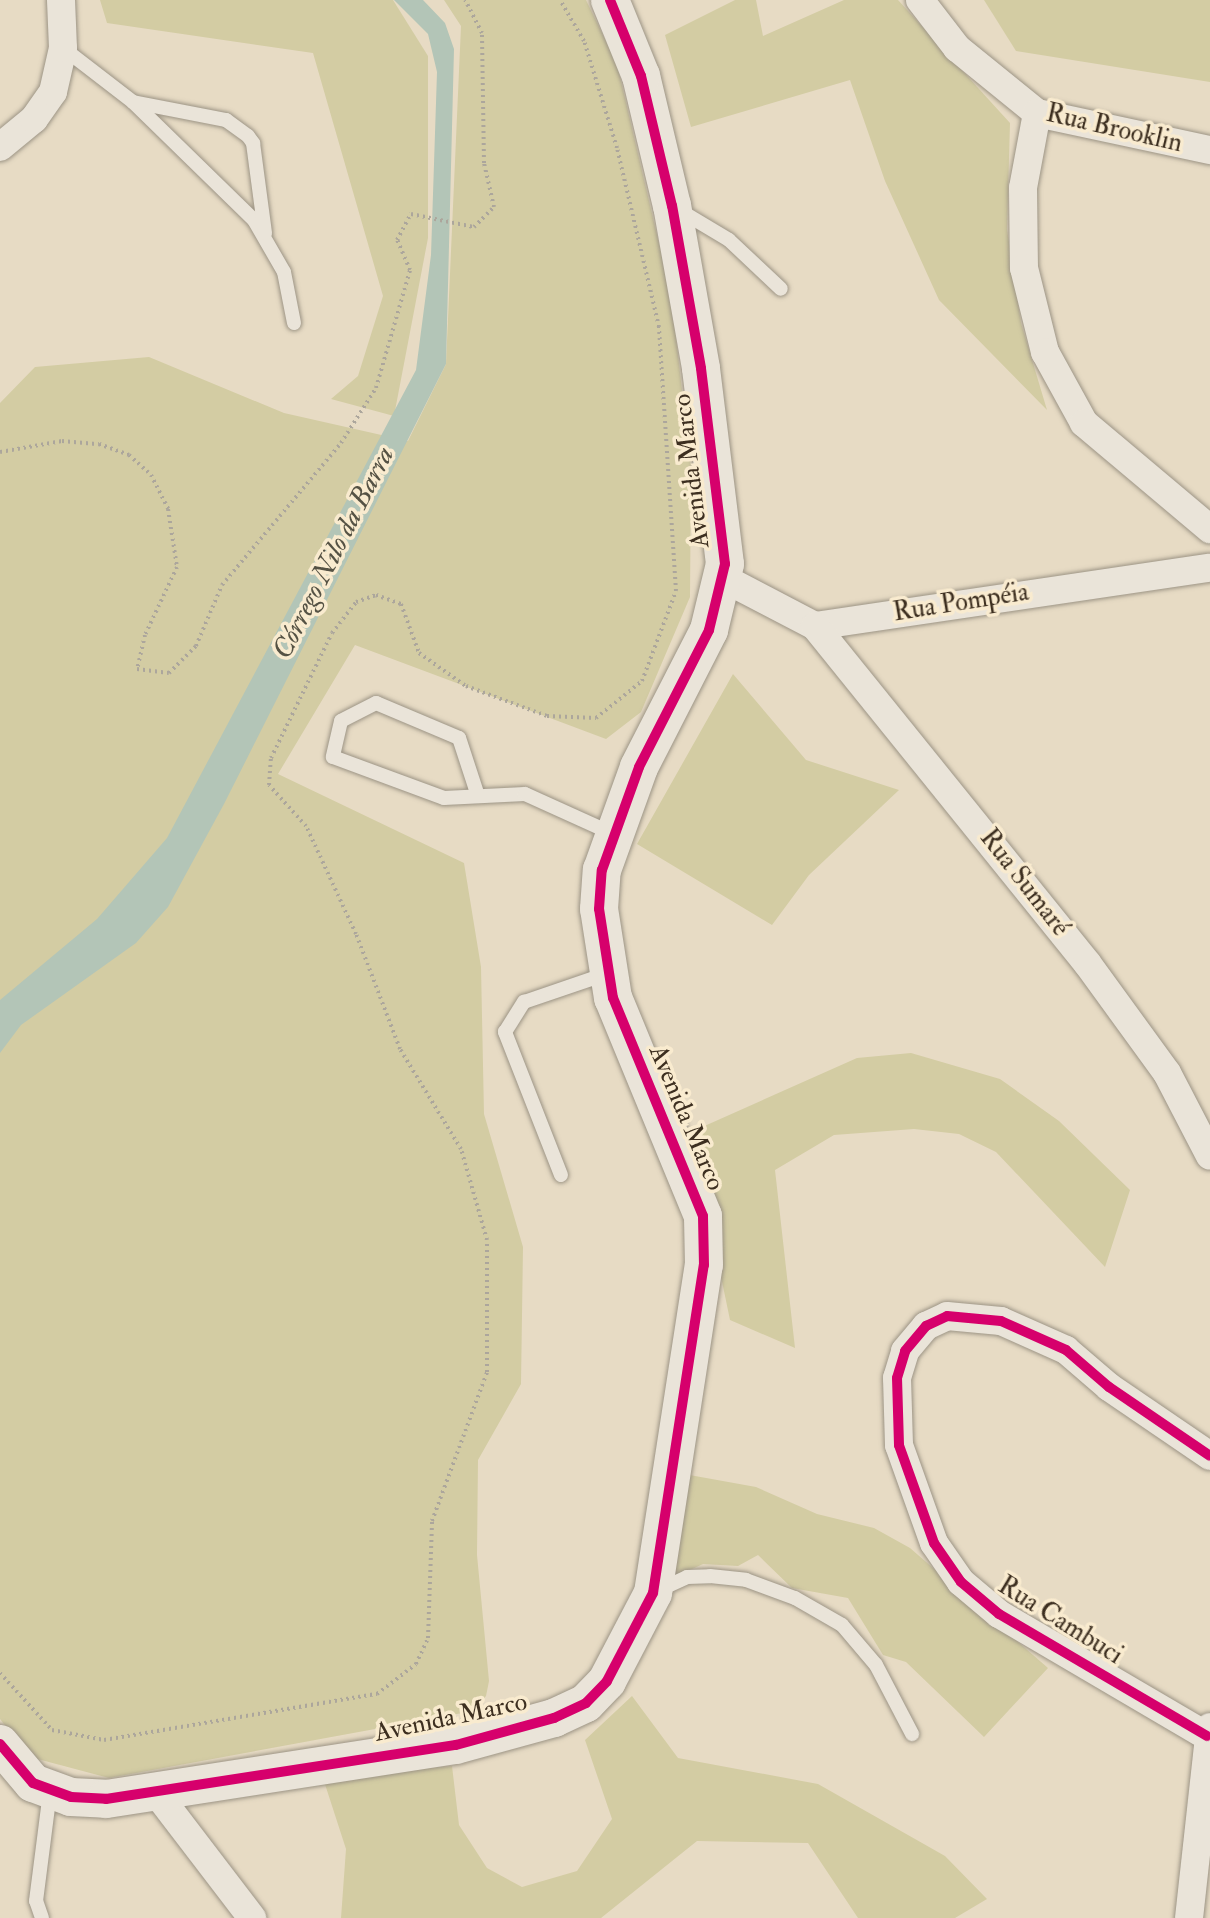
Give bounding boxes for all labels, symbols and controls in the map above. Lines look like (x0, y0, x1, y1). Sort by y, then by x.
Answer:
street label: Rua Brooklin (1043, 98, 1185, 160)
street label: Avenida Marco (667, 392, 717, 550)
water label: Córrego Nilo da Barra (266, 441, 402, 665)
street label: Rua Pompéia (891, 577, 1031, 629)
street label: Rua Sumaré (973, 823, 1075, 943)
street label: Avenida Marco (641, 1041, 731, 1195)
street label: Rua Cambuci (992, 1570, 1128, 1672)
street label: Avenida Marco (372, 1687, 530, 1749)

